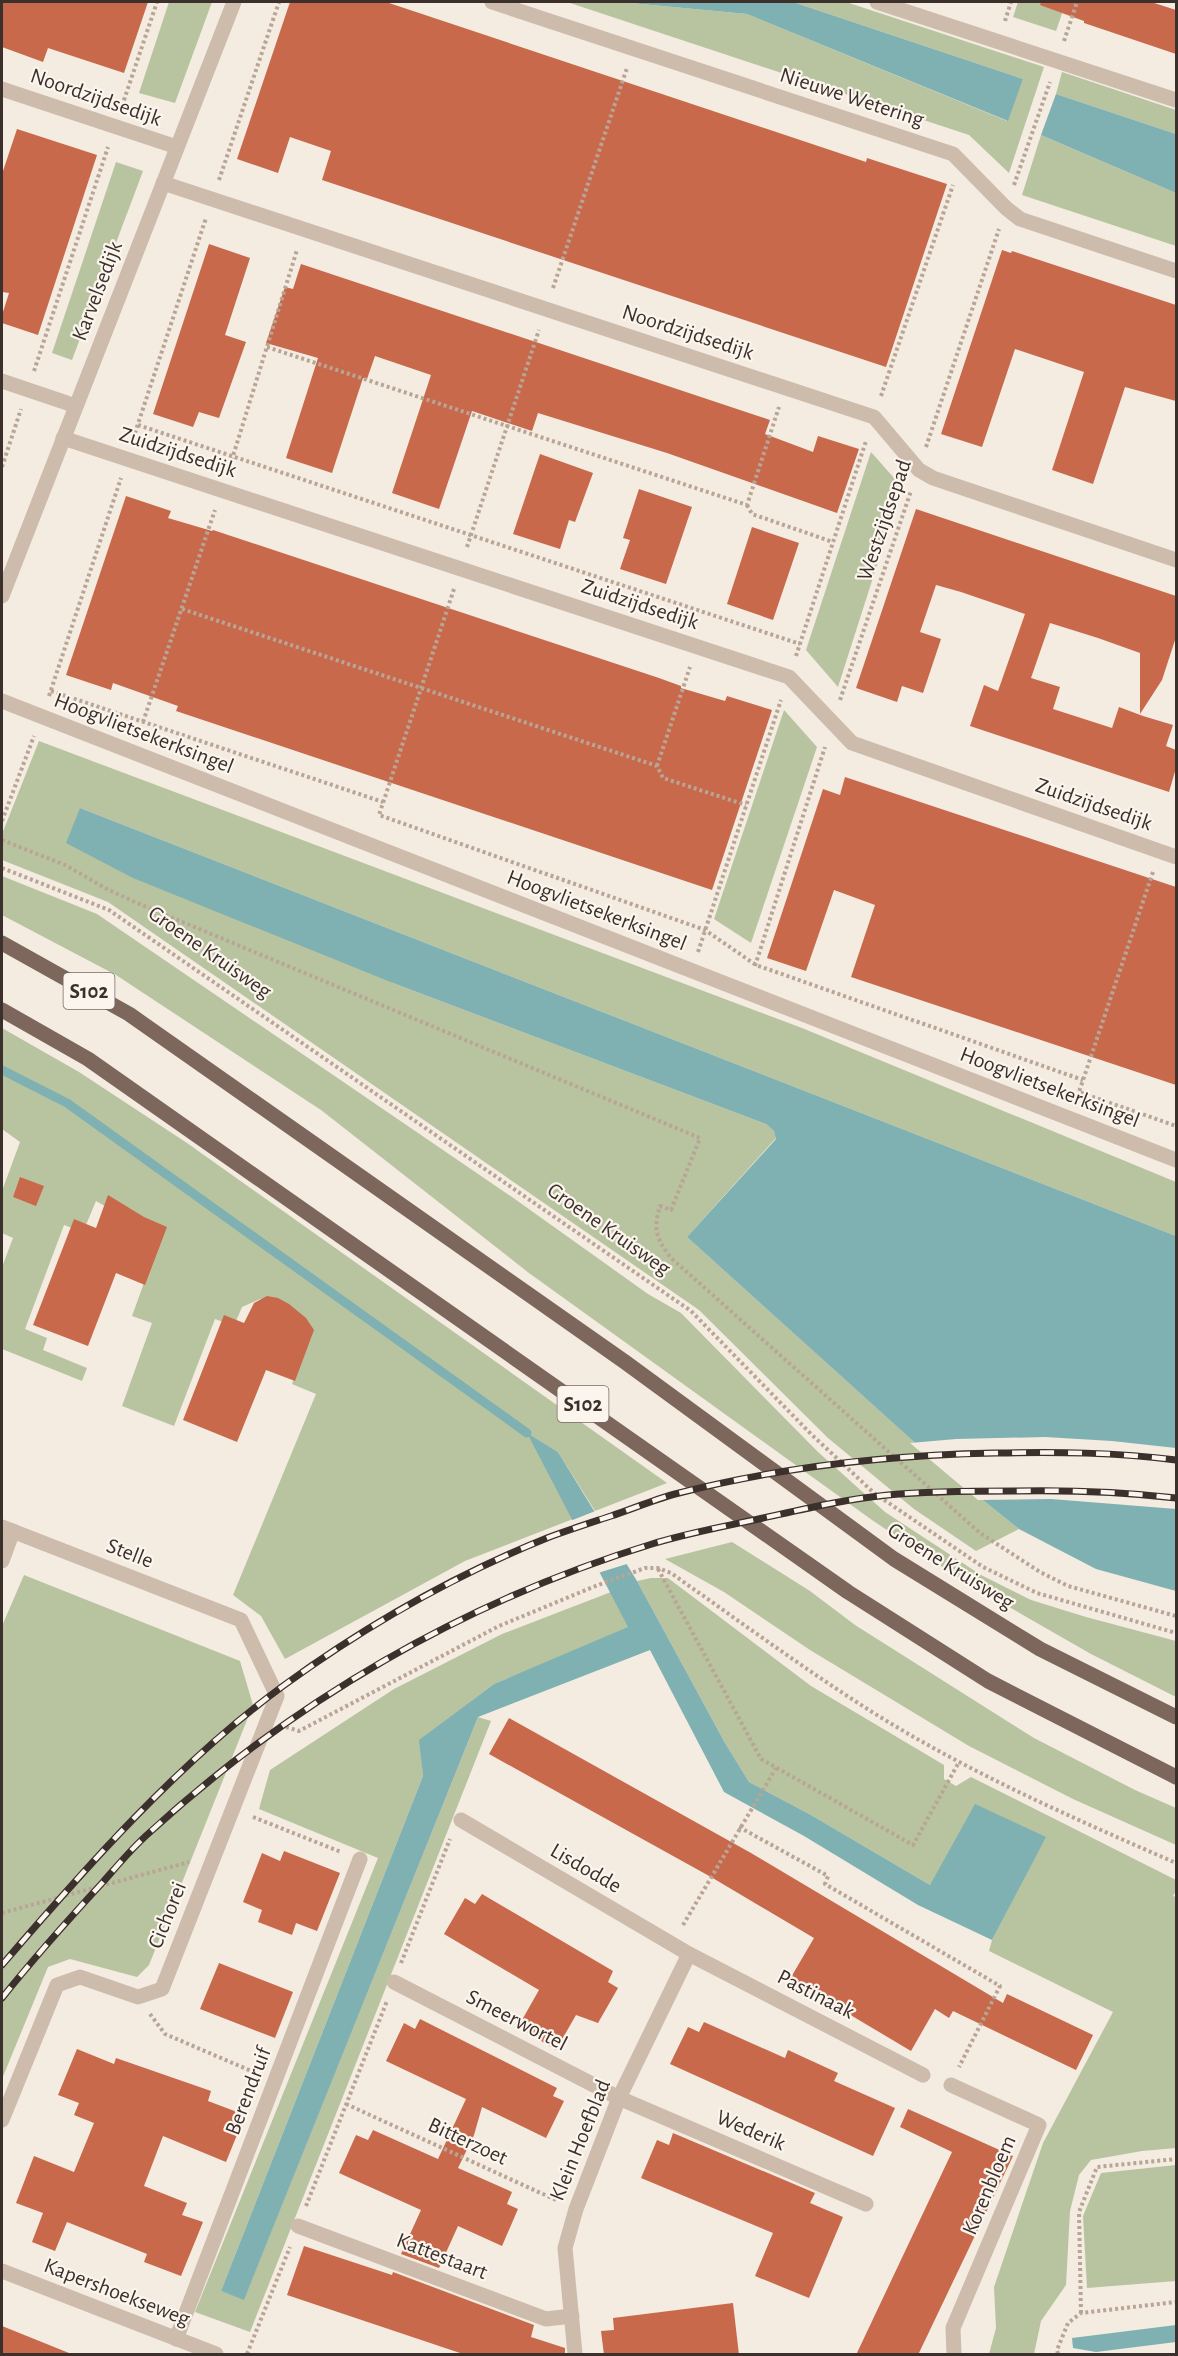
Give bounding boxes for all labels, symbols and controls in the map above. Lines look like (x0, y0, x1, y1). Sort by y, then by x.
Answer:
street label: Nieuwe Wetering (777, 63, 927, 131)
street label: Noordzijdsedijk (28, 64, 164, 130)
street label: Karvelsedijk (68, 238, 126, 344)
street label: Noordzijdsedijk (619, 300, 757, 364)
street label: Zuidzijdsedijk (117, 423, 239, 481)
street label: Westzijdsepad (853, 457, 915, 583)
street label: Zuidzijdsedijk (579, 575, 701, 633)
street label: Hoogvlietsekerksingel (51, 689, 237, 777)
street label: Zuidzijdsedijk (1033, 774, 1155, 834)
street label: Hoogvlietsekerksingel (504, 866, 690, 954)
street label: Groene Kruisweg (144, 901, 276, 1003)
road number: S102 (64, 973, 115, 1009)
street label: Hoogvlietsekerksingel (957, 1043, 1143, 1131)
street label: Groene Kruisweg (543, 1178, 675, 1280)
road number: S102 (558, 1386, 608, 1422)
street label: Groene Kruisweg (884, 1518, 1018, 1614)
street label: Stelle (104, 1534, 156, 1572)
street label: Lisdodde (547, 1839, 625, 1897)
street label: Cichorei (144, 1879, 190, 1951)
street label: Pastinaak (774, 1965, 858, 2023)
street label: Smeerwortel (463, 1985, 571, 2055)
street label: Berendruif (221, 2043, 275, 2138)
street label: Klein Hoefblad (546, 2076, 614, 2204)
street label: Wederik (713, 2106, 789, 2154)
street label: Bitterzoet (425, 2113, 511, 2169)
street label: Korenbloem (958, 2132, 1020, 2238)
street label: Kattestaart (394, 2229, 490, 2283)
street label: Kapershoekseweg (41, 2254, 193, 2330)

